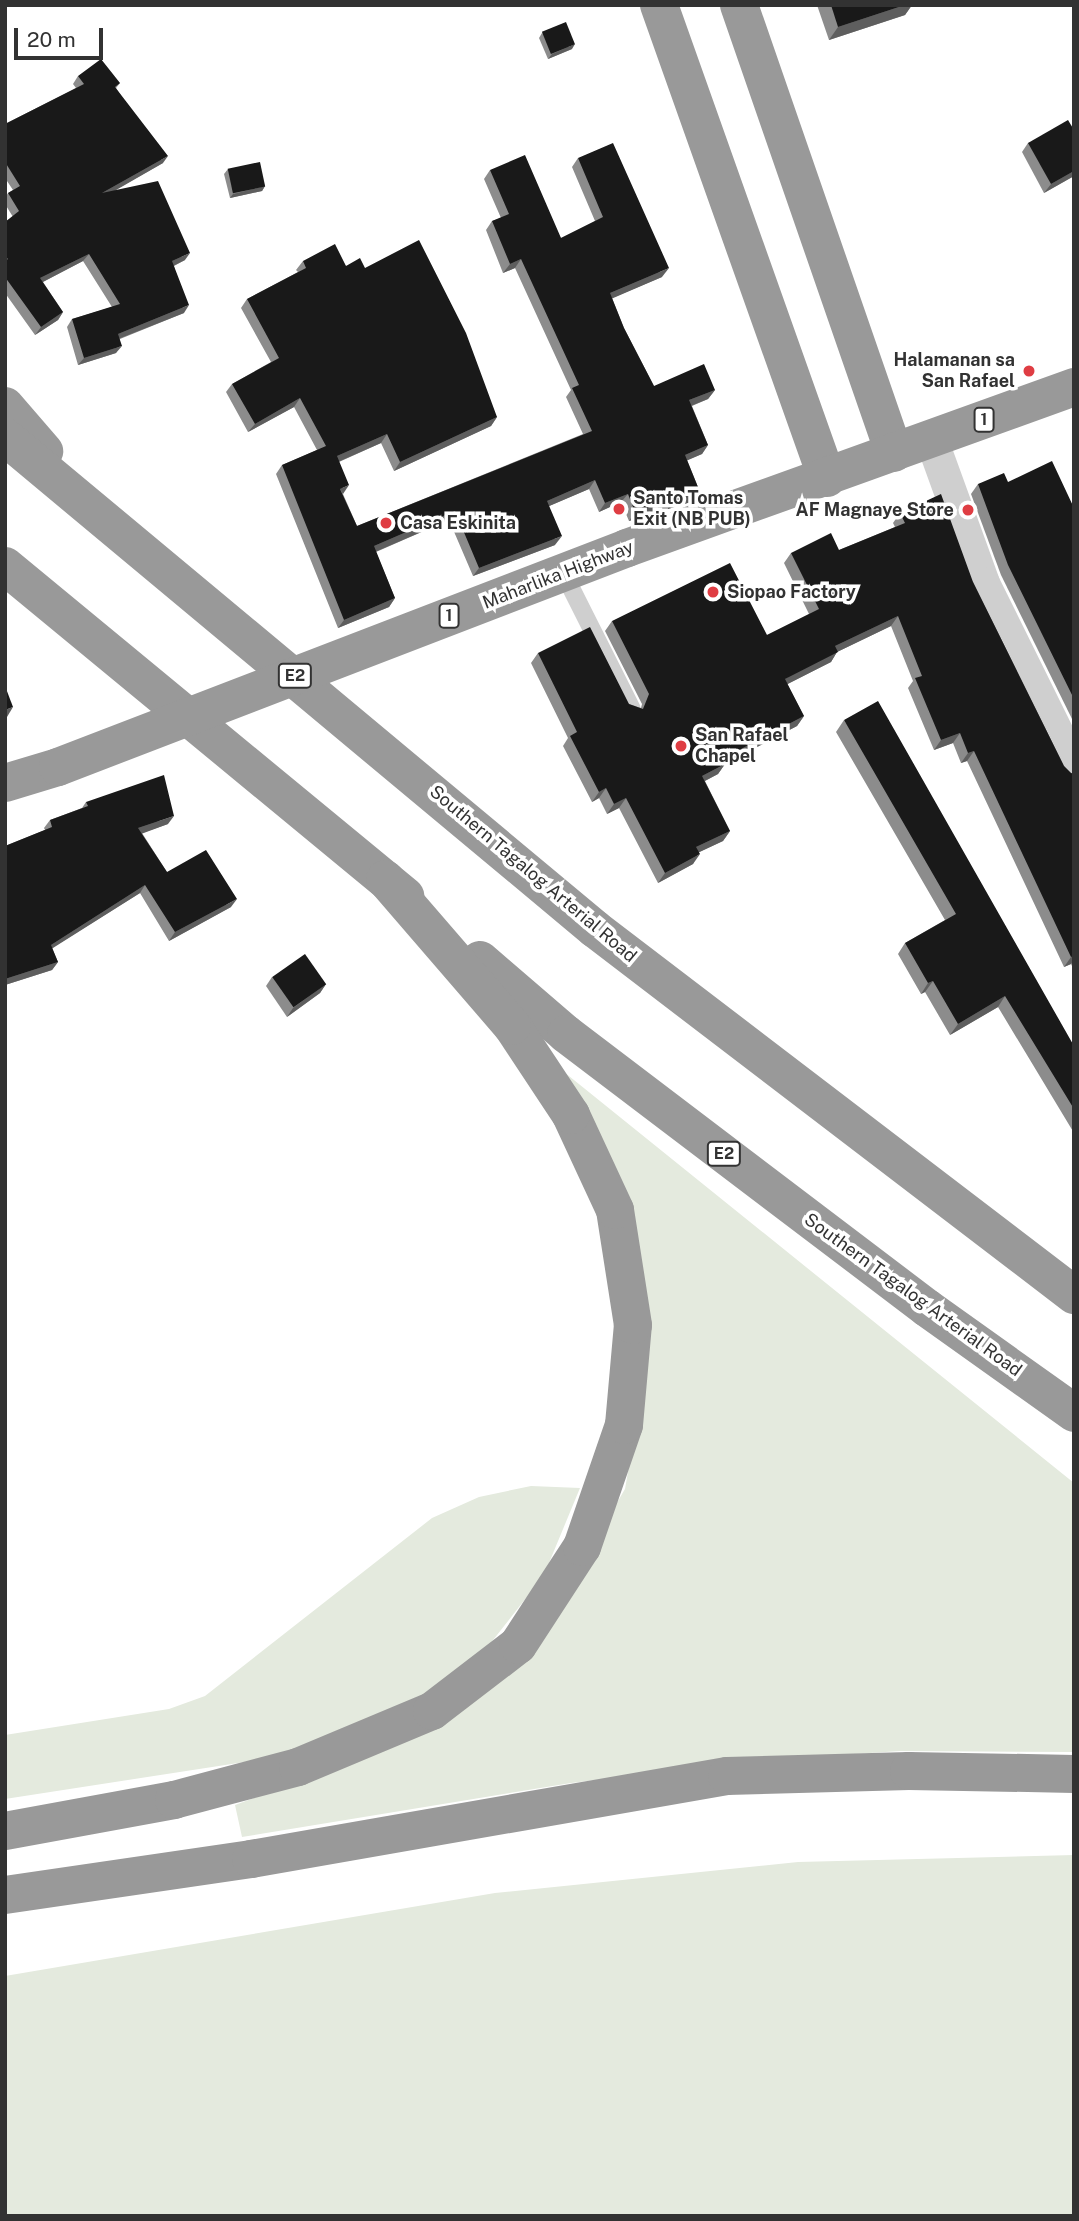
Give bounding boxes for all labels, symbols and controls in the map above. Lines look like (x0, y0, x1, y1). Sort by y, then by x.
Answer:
scale bar (18, 14, 107, 58)
text: 20 m (27, 27, 76, 52)
place label: Halamanan sa San Rafael (893, 350, 1015, 392)
marker: Halamanan sa San Rafael (1021, 363, 1037, 379)
road number: 1 (974, 408, 995, 432)
place label: Santo Tomas Exit (NB PUB) (633, 488, 751, 530)
place label: AF Magnaye Store (796, 499, 954, 521)
marker: Santo Tomas Exit (NB PUB) (611, 501, 627, 517)
marker: AF Magnaye Store (960, 502, 976, 518)
place label: Casa Eskinita (400, 512, 516, 534)
marker: Casa Eskinita (378, 515, 394, 531)
street label: Maharlika Highway (479, 536, 637, 614)
place label: Siopao Factory (727, 581, 856, 603)
marker: Siopao Factory (705, 584, 721, 600)
road number: 1 (438, 604, 460, 628)
road number: E2 (278, 664, 312, 688)
place label: San Rafael Chapel (695, 725, 789, 768)
marker: San Rafael Chapel (673, 738, 689, 754)
street label: Southern Tagalog Arterial Road (425, 781, 641, 967)
road number: E2 (706, 1142, 742, 1166)
street label: Southern Tagalog Arterial Road (800, 1209, 1026, 1381)

